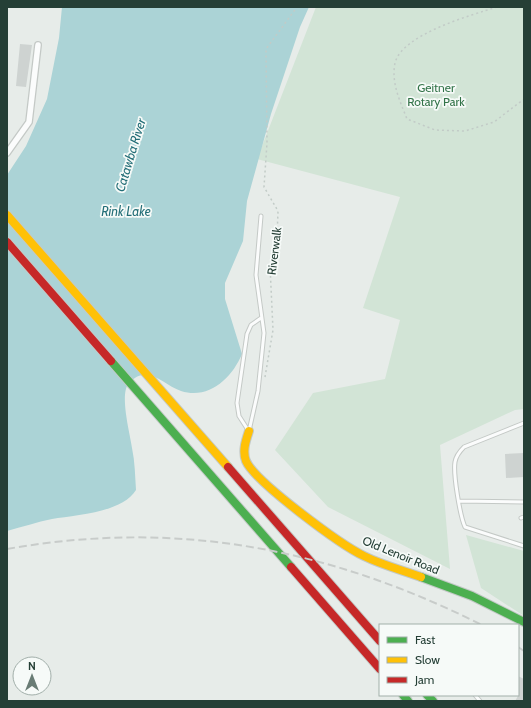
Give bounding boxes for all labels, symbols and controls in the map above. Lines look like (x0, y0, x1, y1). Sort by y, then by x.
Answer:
park label: Geitner Rotary Park (407, 80, 465, 109)
water label: Catawba River (111, 115, 149, 194)
water label: Rink Lake (101, 203, 151, 219)
street label: Riverwalk (264, 226, 284, 276)
street label: Old Lenoir Road (360, 533, 442, 577)
legend (379, 624, 519, 696)
text: Fast (415, 632, 435, 647)
text: Slow (415, 652, 440, 667)
north arrow (12, 656, 52, 696)
text: N (28, 659, 36, 673)
text: Jam (414, 672, 434, 687)

